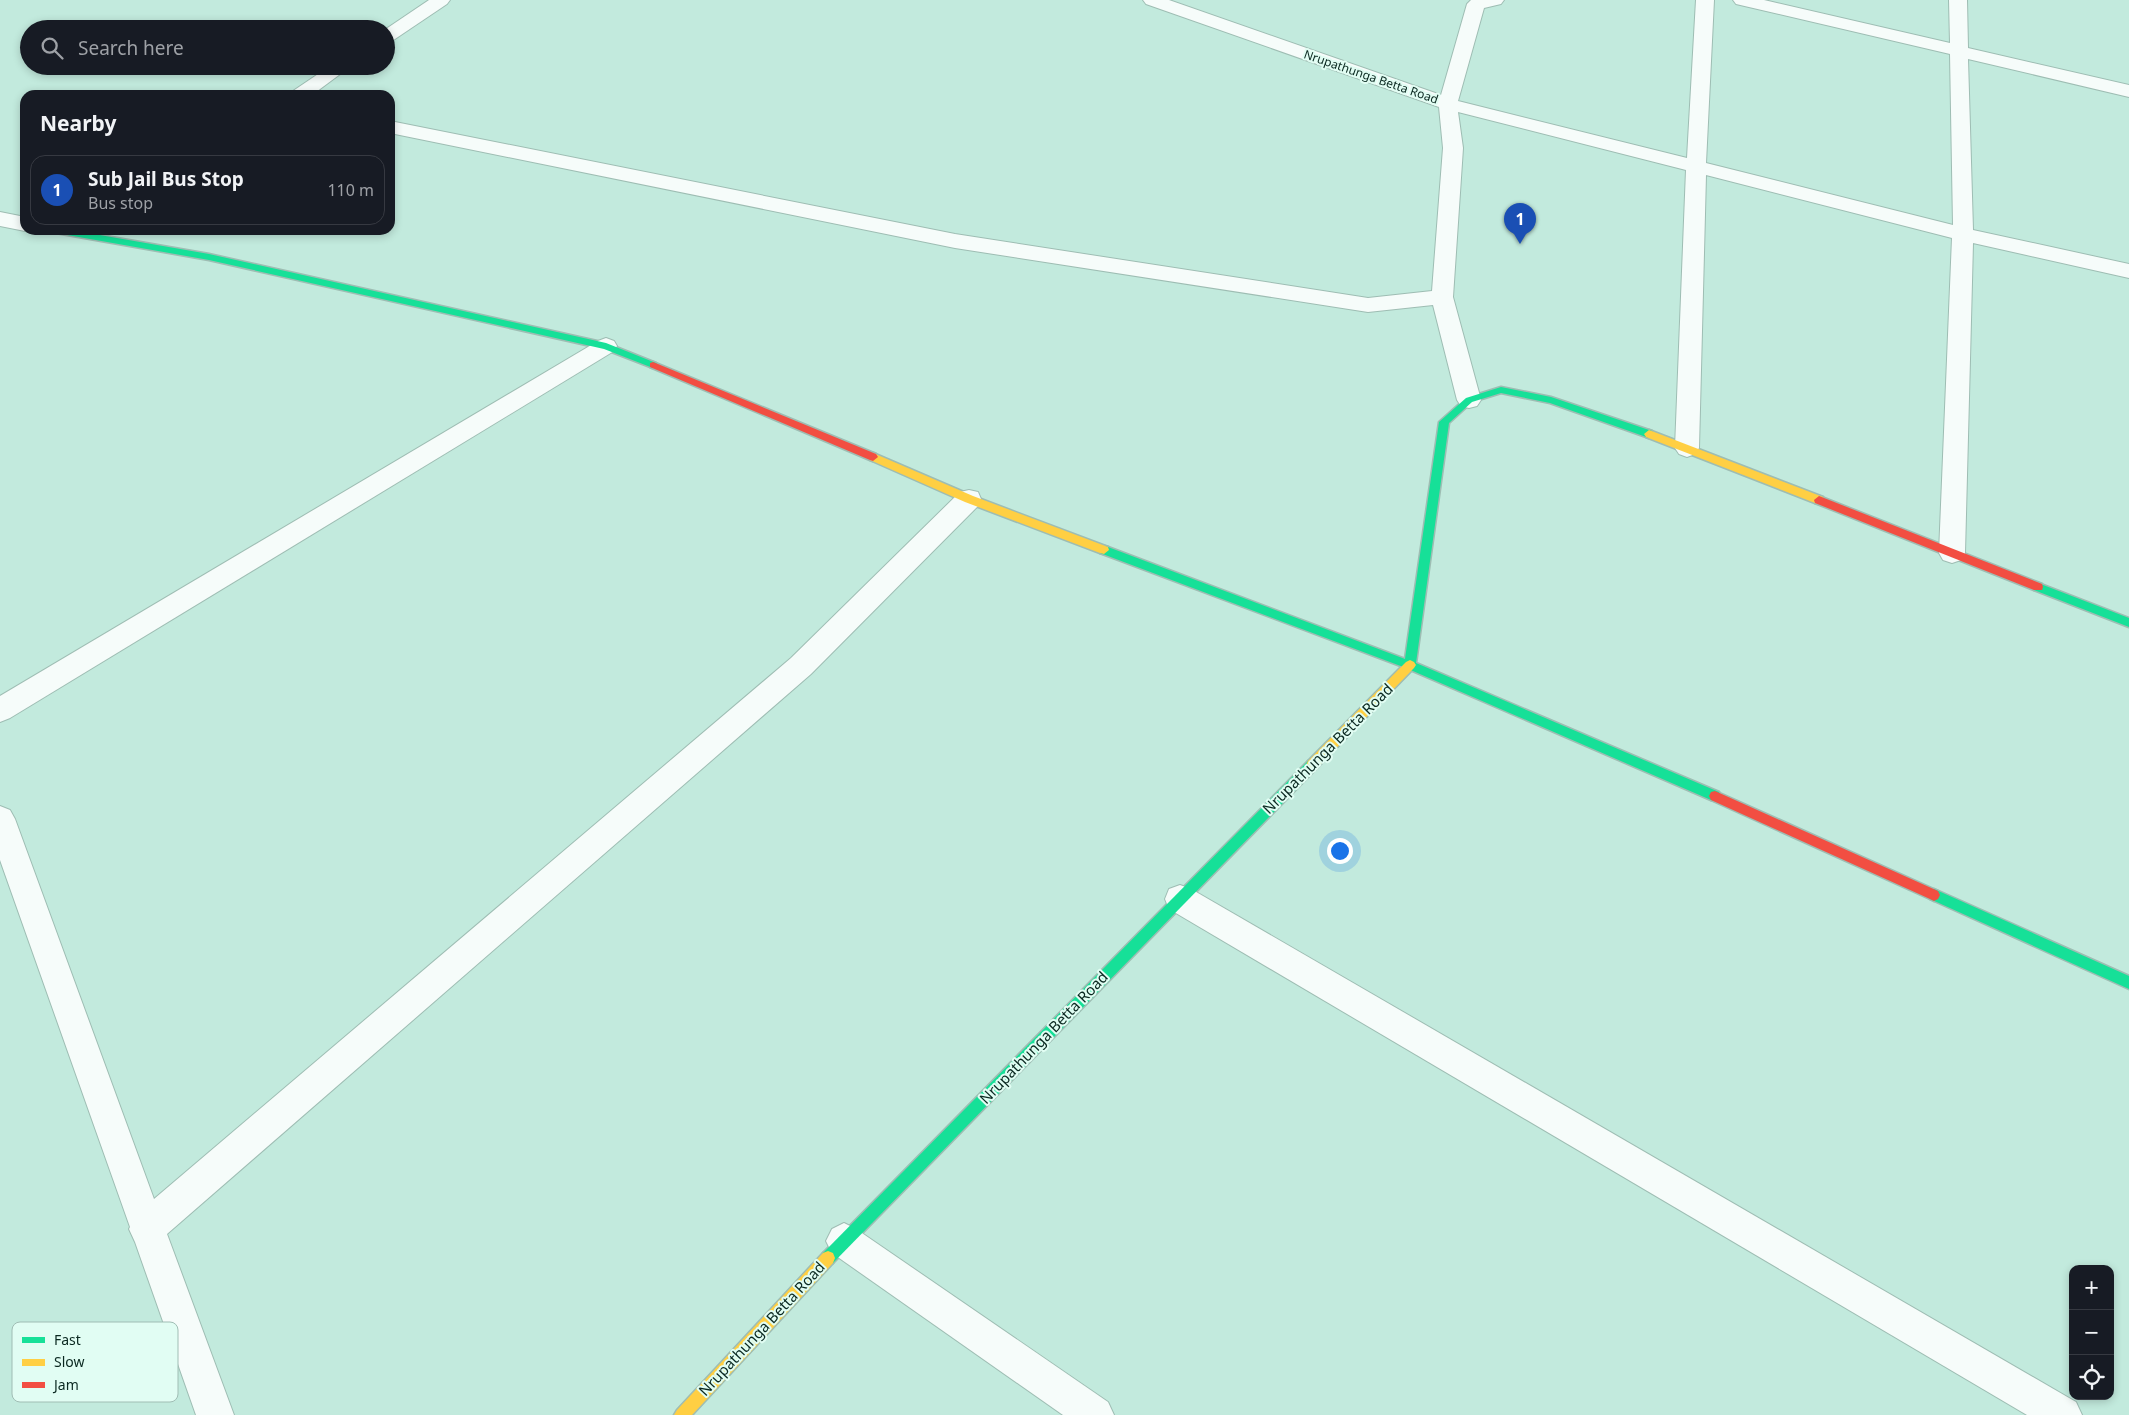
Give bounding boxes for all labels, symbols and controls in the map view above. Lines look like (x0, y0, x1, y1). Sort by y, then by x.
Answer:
search box (20, 20, 395, 75)
icon: search (38, 34, 66, 62)
text: Search here (78, 35, 184, 61)
street label: Nrupathunga Betta Road (1302, 45, 1441, 108)
text: Nearby (40, 109, 116, 137)
text: Sub Jail Bus Stop (88, 166, 244, 192)
text: 1 (52, 179, 62, 201)
text: 110 m (327, 179, 374, 201)
text: Bus stop (88, 192, 153, 214)
pin: 1 (1504, 203, 1536, 244)
street label: Nrupathunga Betta Road (1258, 679, 1397, 818)
your location (1327, 838, 1353, 864)
street label: Nrupathunga Betta Road (975, 967, 1112, 1108)
street label: Nrupathunga Betta Road (694, 1257, 829, 1400)
map controls (2069, 1265, 2114, 1400)
button: + (2069, 1265, 2114, 1310)
button: − (2069, 1310, 2114, 1355)
legend (12, 1322, 178, 1402)
text: Fast (54, 1330, 81, 1349)
text: Slow (54, 1352, 85, 1371)
button: locate (2069, 1355, 2114, 1400)
text: Jam (52, 1375, 79, 1394)

